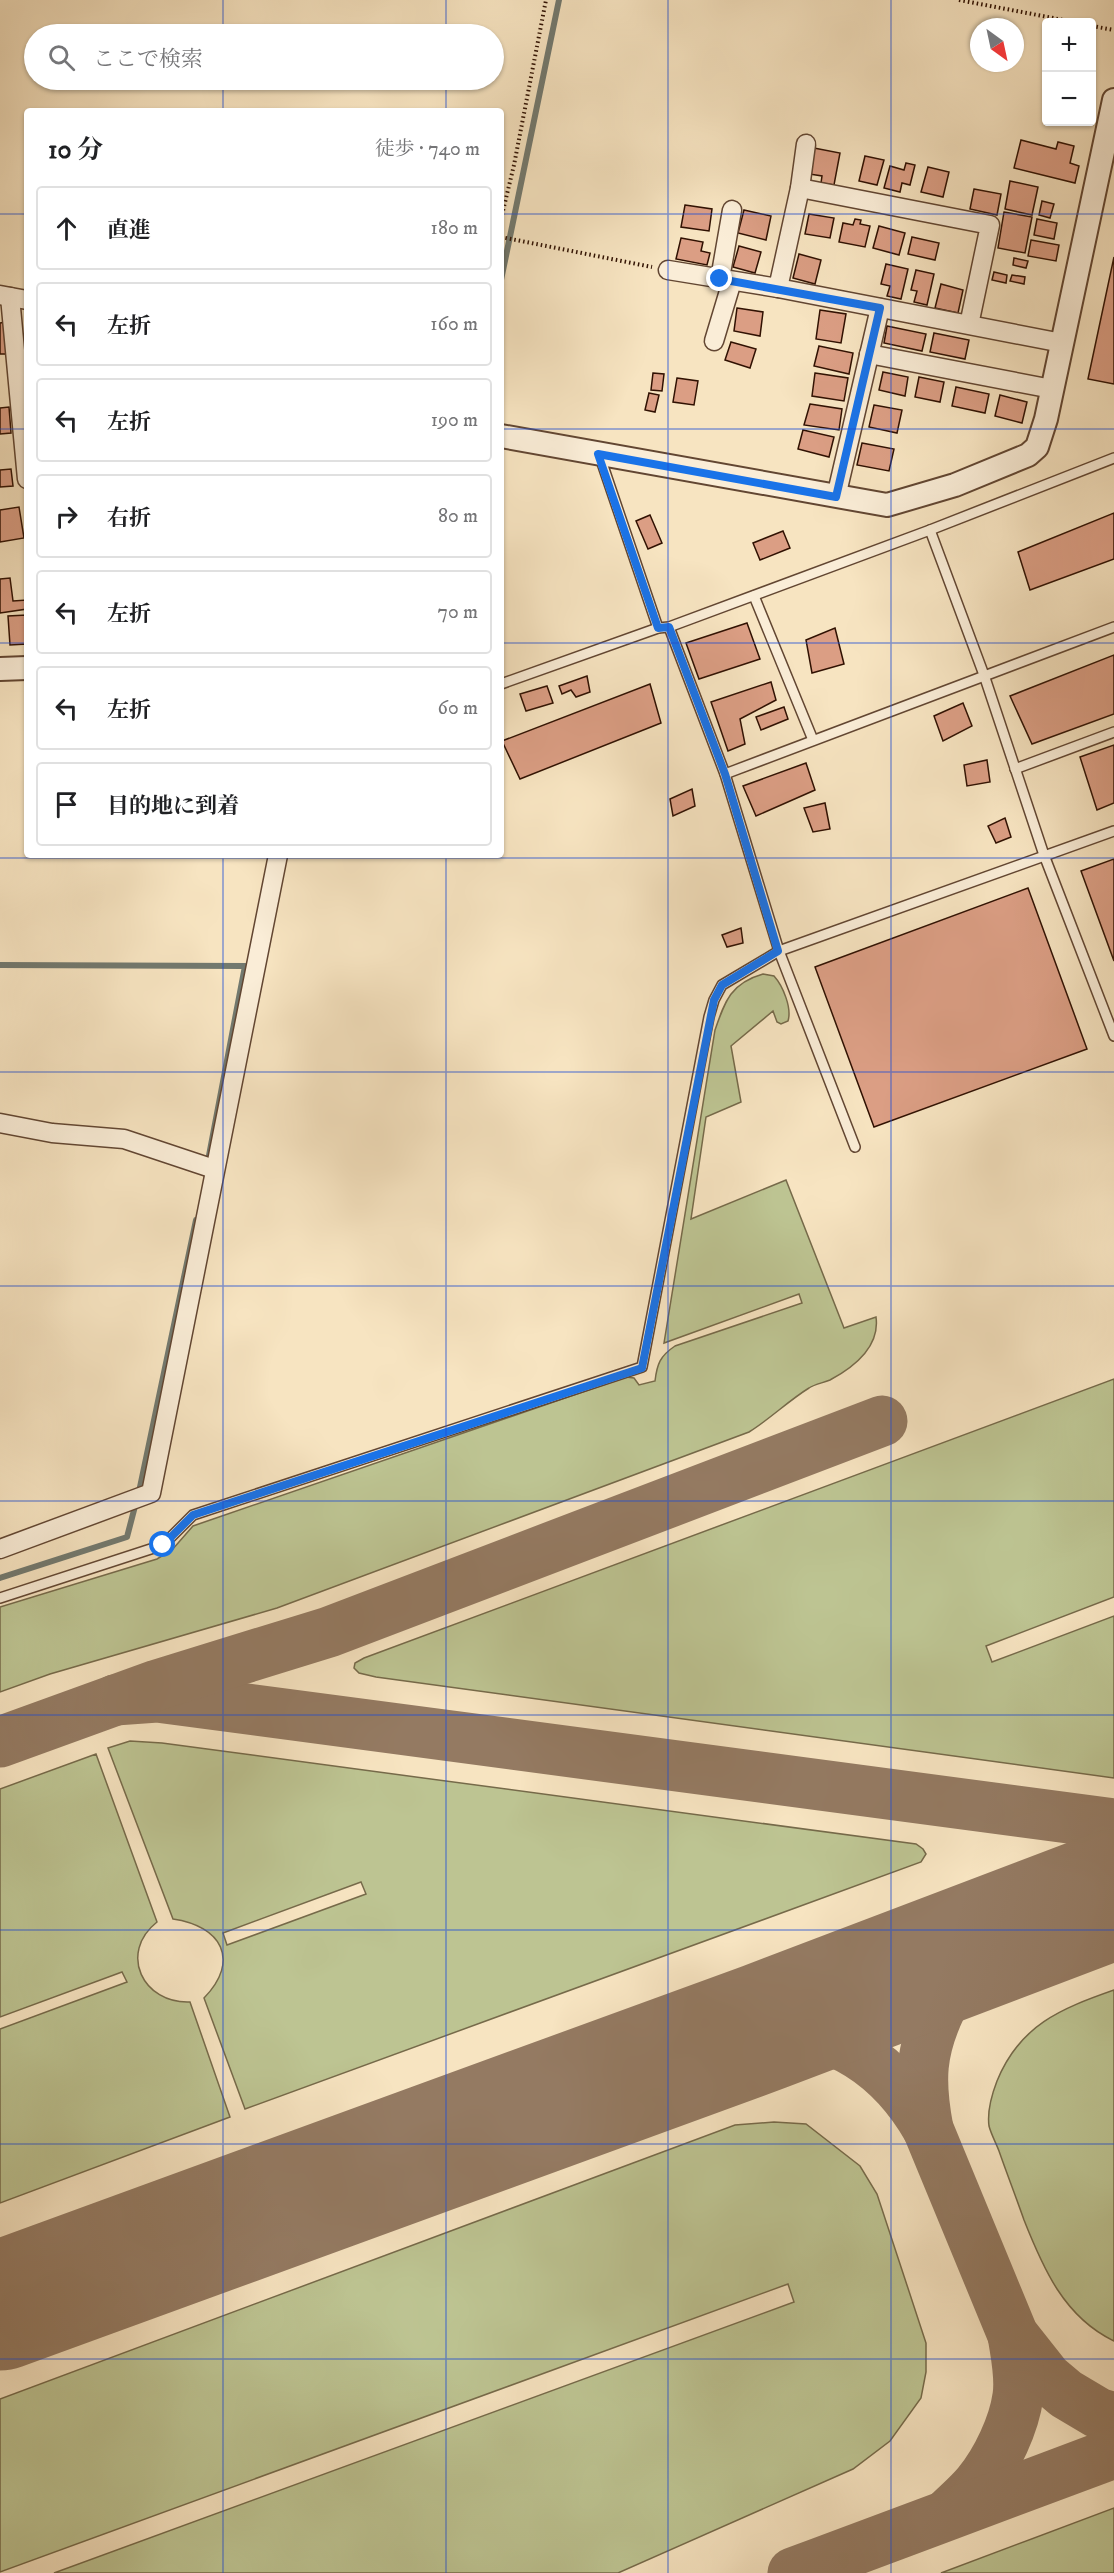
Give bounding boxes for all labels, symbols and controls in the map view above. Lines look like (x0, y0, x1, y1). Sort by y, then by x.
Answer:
north arrow (970, 18, 1024, 72)
map controls (1042, 18, 1096, 126)
button: + (1042, 18, 1096, 72)
search box (24, 24, 504, 90)
icon: search (45, 41, 78, 74)
text: ここで検索 (93, 46, 203, 73)
button: − (1042, 72, 1096, 126)
text: 10 分 (48, 134, 103, 167)
text: 徒歩 · 740 m (375, 137, 480, 162)
icon: ahead (50, 212, 83, 245)
text: 180 m (431, 216, 478, 241)
text: 直進 (107, 217, 151, 244)
route end (706, 265, 732, 291)
icon: left (50, 308, 83, 341)
text: 160 m (430, 312, 478, 337)
text: 左折 (107, 313, 151, 340)
icon: left (50, 404, 83, 437)
text: 190 m (431, 408, 478, 433)
text: 左折 (107, 409, 151, 436)
icon: right (50, 500, 83, 533)
text: 80 m (438, 504, 478, 529)
text: 右折 (107, 505, 151, 532)
icon: left (50, 596, 83, 629)
text: 70 m (437, 600, 478, 625)
text: 左折 (107, 601, 151, 628)
icon: left (50, 692, 83, 725)
text: 60 m (438, 696, 478, 721)
text: 左折 (107, 697, 151, 724)
icon: arrive (50, 788, 83, 821)
text: 目的地に到着 (107, 793, 239, 820)
route start (149, 1531, 175, 1557)

